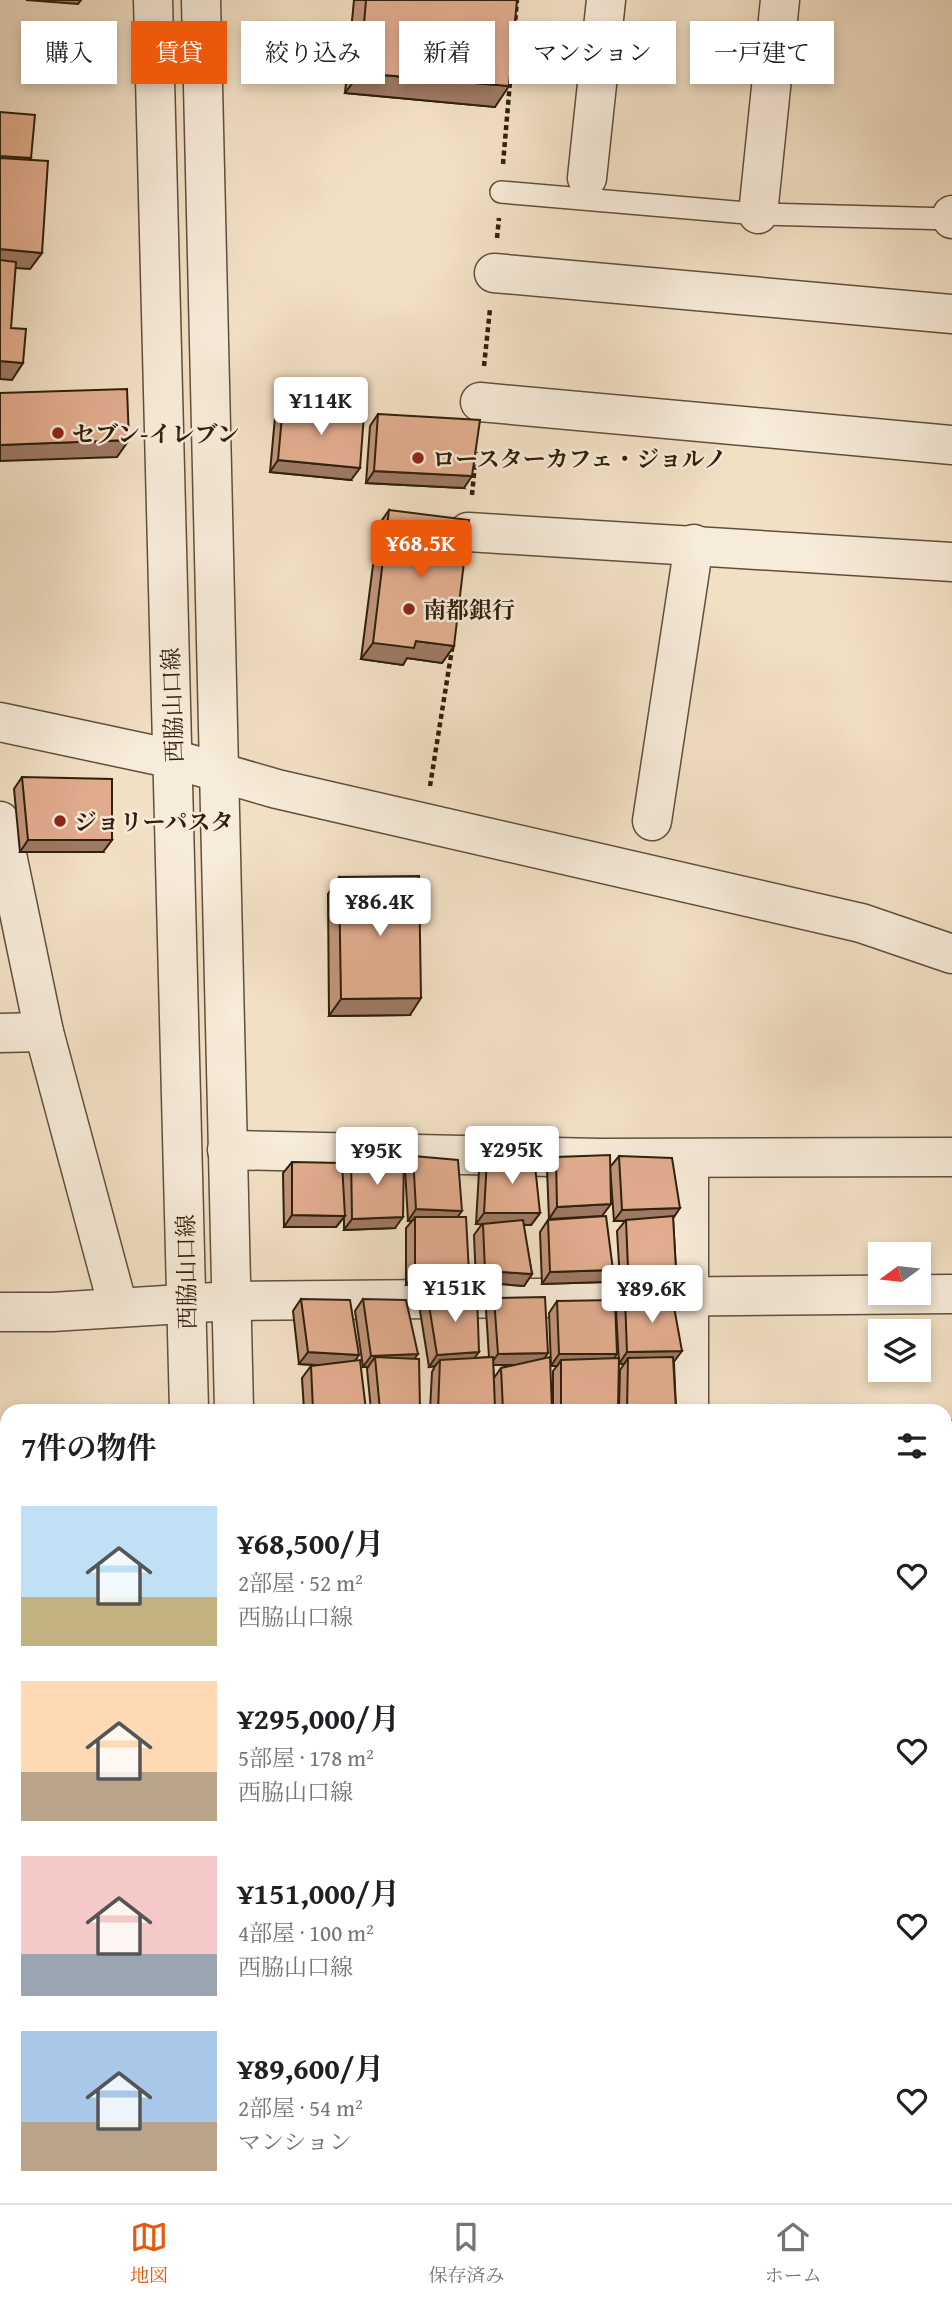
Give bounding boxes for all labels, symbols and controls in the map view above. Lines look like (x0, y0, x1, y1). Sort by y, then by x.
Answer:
chip: 購入 (21, 21, 117, 84)
chip: 賃貸 (131, 21, 227, 84)
chip: 絞り込み (241, 21, 385, 84)
chip: 新着 (399, 21, 495, 84)
chip: マンション (509, 21, 676, 84)
chip: 一戸建て (690, 21, 834, 84)
pin: ¥114K (272, 378, 370, 437)
text: ¥114K (290, 383, 352, 416)
place label: セブン-イレブン (72, 417, 239, 450)
marker: セブン-イレブン (50, 425, 66, 441)
place label: ロースターカフェ・ジョルノ (432, 442, 727, 475)
marker: ロースターカフェ・ジョルノ (410, 450, 426, 466)
pin: ¥68.5K (364, 520, 478, 580)
text: ¥68.5K (387, 526, 455, 559)
place label: 南都銀行 (423, 593, 515, 626)
marker: 南都銀行 (401, 601, 417, 617)
street label: 西脇山口線 (154, 647, 190, 763)
place label: ジョリーパスタ (74, 805, 233, 838)
marker: ジョリーパスタ (52, 813, 68, 829)
pin: ¥86.4K (323, 878, 437, 938)
text: ¥86.4K (346, 884, 414, 917)
pin: ¥295K (463, 1126, 561, 1186)
pin: ¥95K (336, 1128, 418, 1187)
text: ¥295K (481, 1132, 543, 1165)
text: ¥95K (352, 1133, 402, 1166)
street label: 西脇山口線 (168, 1214, 204, 1330)
north arrow (868, 1242, 931, 1306)
map controls (868, 1242, 931, 1382)
pin: ¥151K (406, 1264, 504, 1324)
pin: ¥89.6K (595, 1266, 709, 1325)
text: ¥151K (424, 1270, 486, 1303)
text: ¥89.6K (618, 1271, 686, 1304)
button: layers (868, 1319, 931, 1382)
text: 7件の物件 (21, 1425, 157, 1469)
icon: filters (893, 1427, 931, 1465)
text: ¥68,500/月 (238, 1521, 384, 1565)
icon: home (77, 1534, 161, 1618)
icon: heart (893, 1557, 931, 1595)
text: 2部屋 · 52 m² (238, 1566, 363, 1599)
text: 西脇山口線 (238, 1600, 353, 1633)
text: ¥295,000/月 (238, 1696, 400, 1740)
icon: home (77, 1709, 161, 1793)
icon: heart (893, 1732, 931, 1770)
text: 5部屋 · 178 m² (238, 1741, 374, 1774)
text: 西脇山口線 (238, 1775, 353, 1808)
text: ¥151,000/月 (238, 1871, 400, 1915)
icon: home (77, 1884, 161, 1968)
icon: heart (893, 1907, 931, 1945)
text: 4部屋 · 100 m² (238, 1916, 374, 1949)
text: 西脇山口線 (238, 1950, 353, 1983)
text: ¥89,600/月 (238, 2046, 384, 2090)
icon: home (77, 2059, 161, 2143)
icon: heart (893, 2082, 931, 2120)
text: 2部屋 · 54 m² (238, 2091, 363, 2124)
text: マンション (238, 2125, 352, 2158)
tab: 地図 (130, 2218, 168, 2289)
tab: 保存済み (428, 2218, 505, 2289)
tab: ホーム (765, 2218, 822, 2289)

